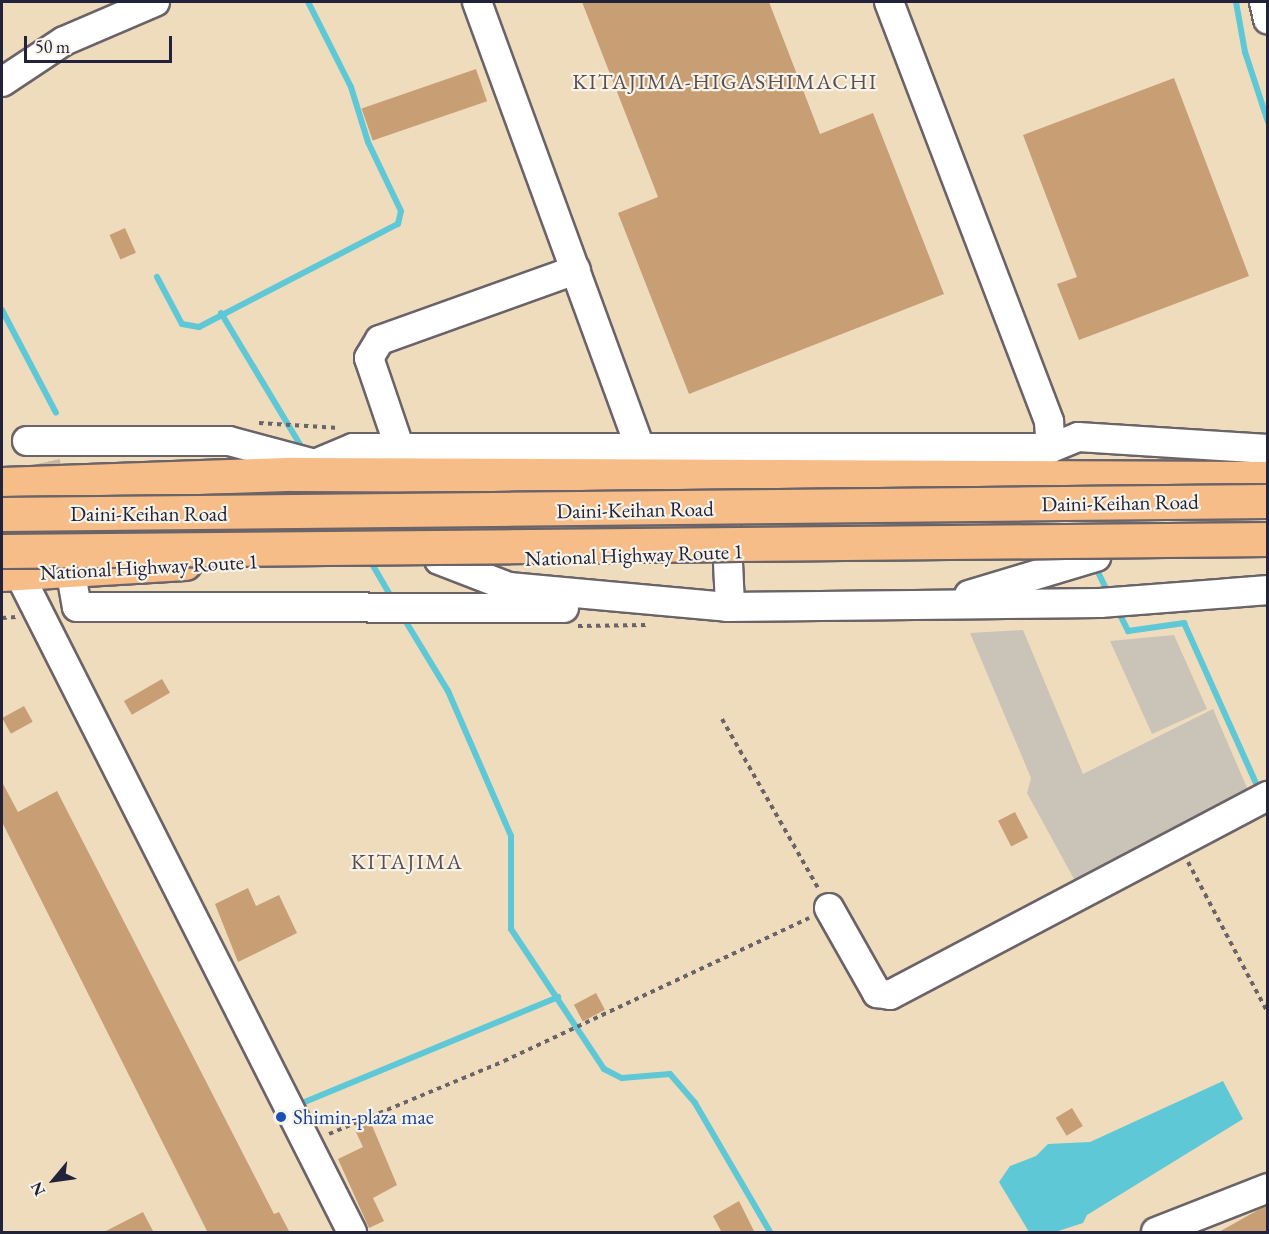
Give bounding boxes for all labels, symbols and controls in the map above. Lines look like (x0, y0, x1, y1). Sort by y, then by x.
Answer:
scale bar (27, 24, 176, 62)
text: 50 m (35, 35, 70, 58)
district label: KITAJIMA-HIGASHIMACHI (572, 69, 878, 95)
street label: Daini-Keihan Road (1041, 489, 1199, 517)
street label: Daini-Keihan Road (556, 496, 714, 524)
street label: Daini-Keihan Road (70, 501, 228, 527)
street label: National Highway Route 1 (524, 539, 744, 571)
street label: National Highway Route 1 (39, 549, 259, 585)
district label: KITAJIMA (351, 849, 463, 875)
place label: Shimin-plaza mae (293, 1104, 434, 1130)
marker: Shimin-plaza mae (274, 1110, 288, 1124)
north arrow (24, 1150, 84, 1210)
text: N (25, 1178, 50, 1200)

